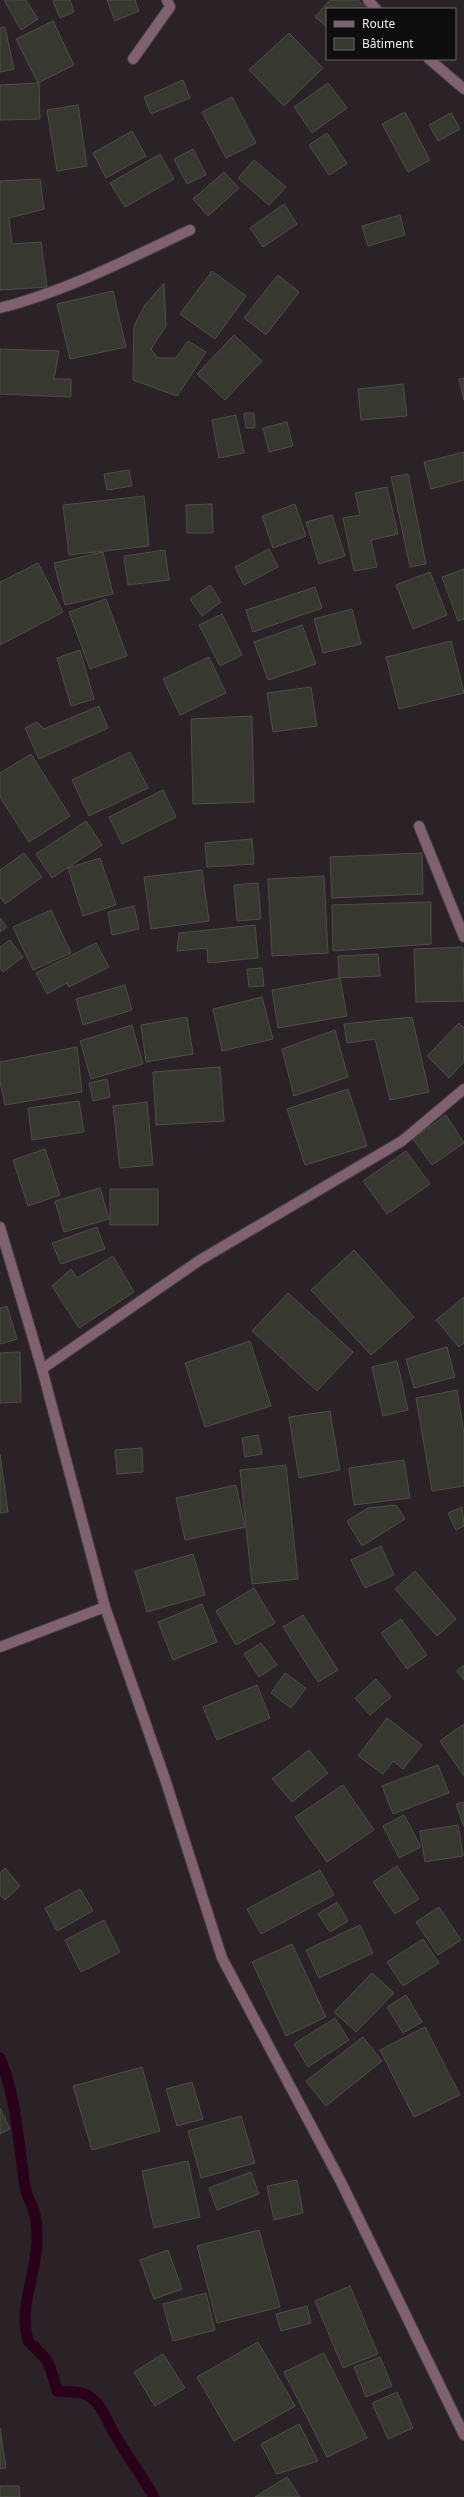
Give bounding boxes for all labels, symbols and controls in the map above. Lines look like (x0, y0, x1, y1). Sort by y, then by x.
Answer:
legend (326, 8, 456, 60)
text: Route (362, 15, 395, 32)
text: Bâtiment (362, 35, 414, 52)

